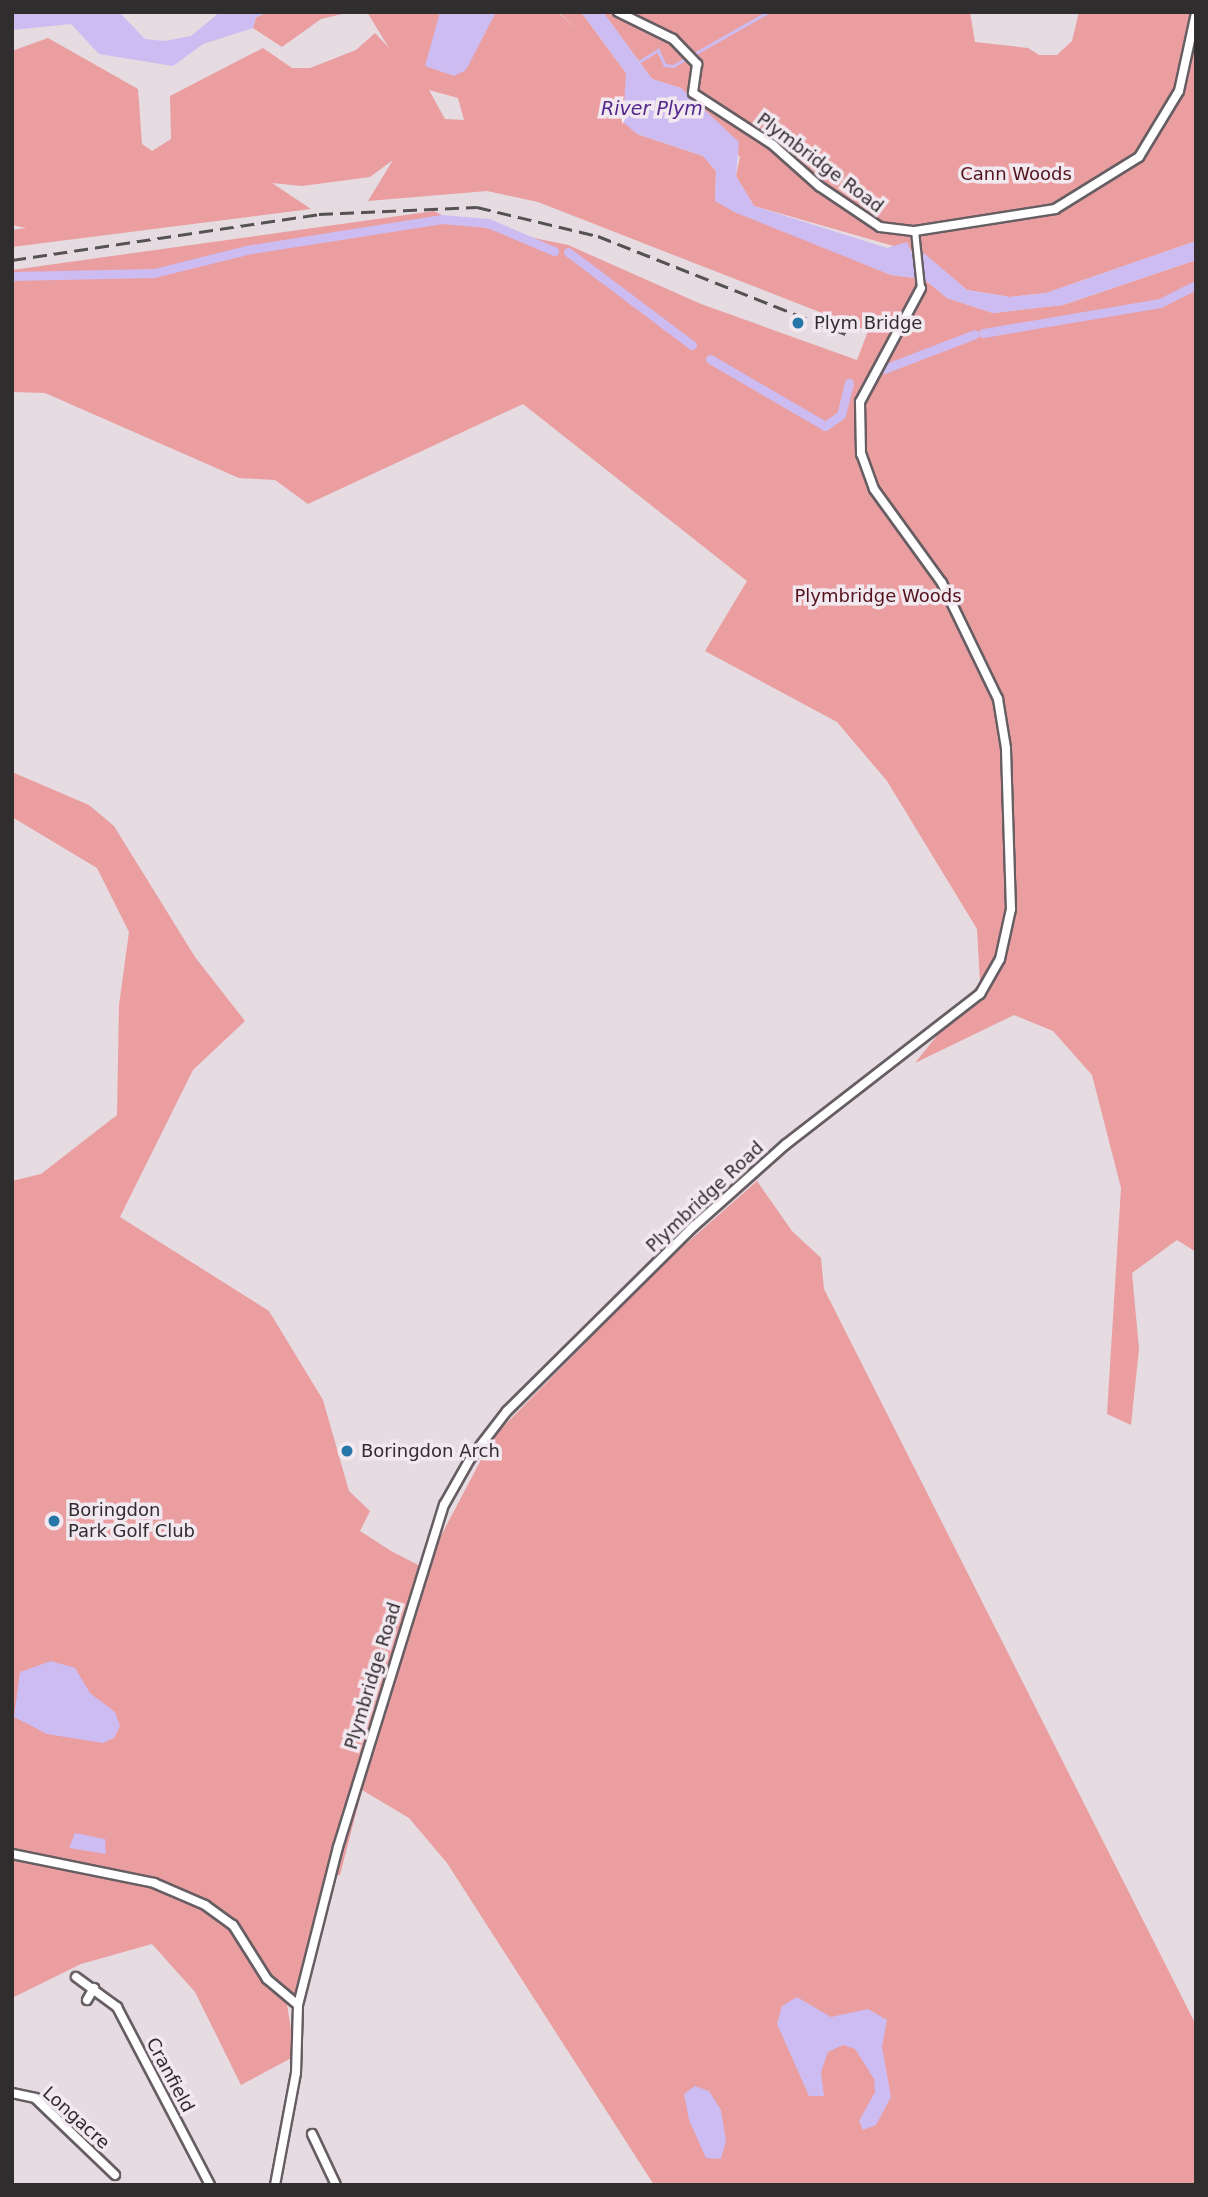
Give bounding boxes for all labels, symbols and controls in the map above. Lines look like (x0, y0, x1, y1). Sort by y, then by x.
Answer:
water label: River Plym (601, 98, 703, 120)
street label: Plymbridge Road (753, 108, 887, 218)
park label: Cann Woods (960, 163, 1072, 185)
place label: Plym Bridge (814, 312, 922, 334)
marker: Plym Bridge (788, 313, 808, 333)
park label: Plymbridge Woods (794, 585, 962, 607)
street label: Plymbridge Road (642, 1137, 768, 1257)
place label: Boringdon Arch (361, 1440, 500, 1462)
marker: Boringdon Arch (339, 1443, 355, 1459)
place label: Boringdon Park Golf Club (68, 1500, 195, 1542)
marker: Boringdon Park Golf Club (46, 1513, 62, 1529)
street label: Plymbridge Road (340, 1600, 406, 1752)
street label: Cranfield (141, 2034, 199, 2116)
street label: Longacre (38, 2082, 114, 2154)

